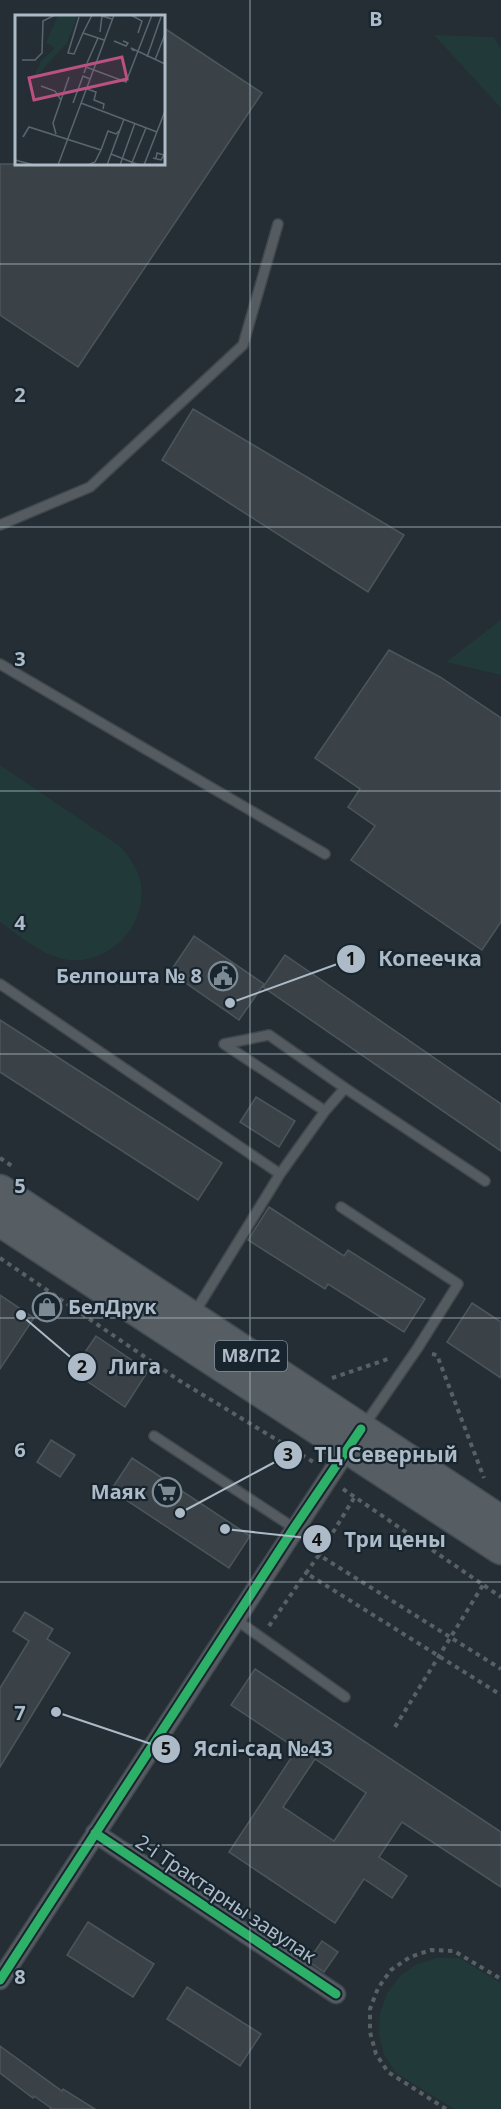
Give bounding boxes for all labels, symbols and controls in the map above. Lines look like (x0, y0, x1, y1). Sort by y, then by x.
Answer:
text: B (369, 5, 383, 32)
inset map (15, 15, 165, 165)
text: 2 (14, 381, 26, 408)
text: 3 (14, 645, 26, 672)
text: 4 (14, 909, 26, 936)
callout: Копеечка (336, 940, 494, 979)
text: Копеечка (378, 944, 482, 972)
text: 1 (346, 946, 356, 970)
public building icon: Белпошта № 8 (207, 960, 239, 992)
place label: Белпошта № 8 (56, 962, 202, 989)
text: 5 (14, 1172, 26, 1199)
shop icon: БелДрук (31, 1291, 63, 1323)
place label: БелДрук (68, 1293, 157, 1320)
road number: М8/П2 (215, 1341, 287, 1371)
callout: Лига (67, 1347, 173, 1386)
text: Лига (109, 1352, 161, 1380)
text: 2 (77, 1354, 87, 1378)
callout: ТЦ Северный (273, 1435, 470, 1474)
text: 6 (14, 1436, 26, 1463)
text: ТЦ Северный (314, 1440, 458, 1468)
text: 3 (283, 1442, 293, 1466)
supermarket icon: Маяк (151, 1476, 183, 1508)
place label: Маяк (91, 1478, 147, 1505)
callout: Три цены (302, 1520, 458, 1559)
text: Три цены (344, 1525, 446, 1553)
text: 4 (312, 1527, 322, 1551)
text: 7 (14, 1699, 26, 1726)
callout: Яслі-сад №43 (151, 1730, 344, 1769)
text: Яслі-сад №43 (193, 1734, 333, 1762)
text: 5 (161, 1736, 171, 1760)
street label: 2-і Трактарны завулак (131, 1828, 322, 1969)
text: 8 (14, 1963, 26, 1990)

